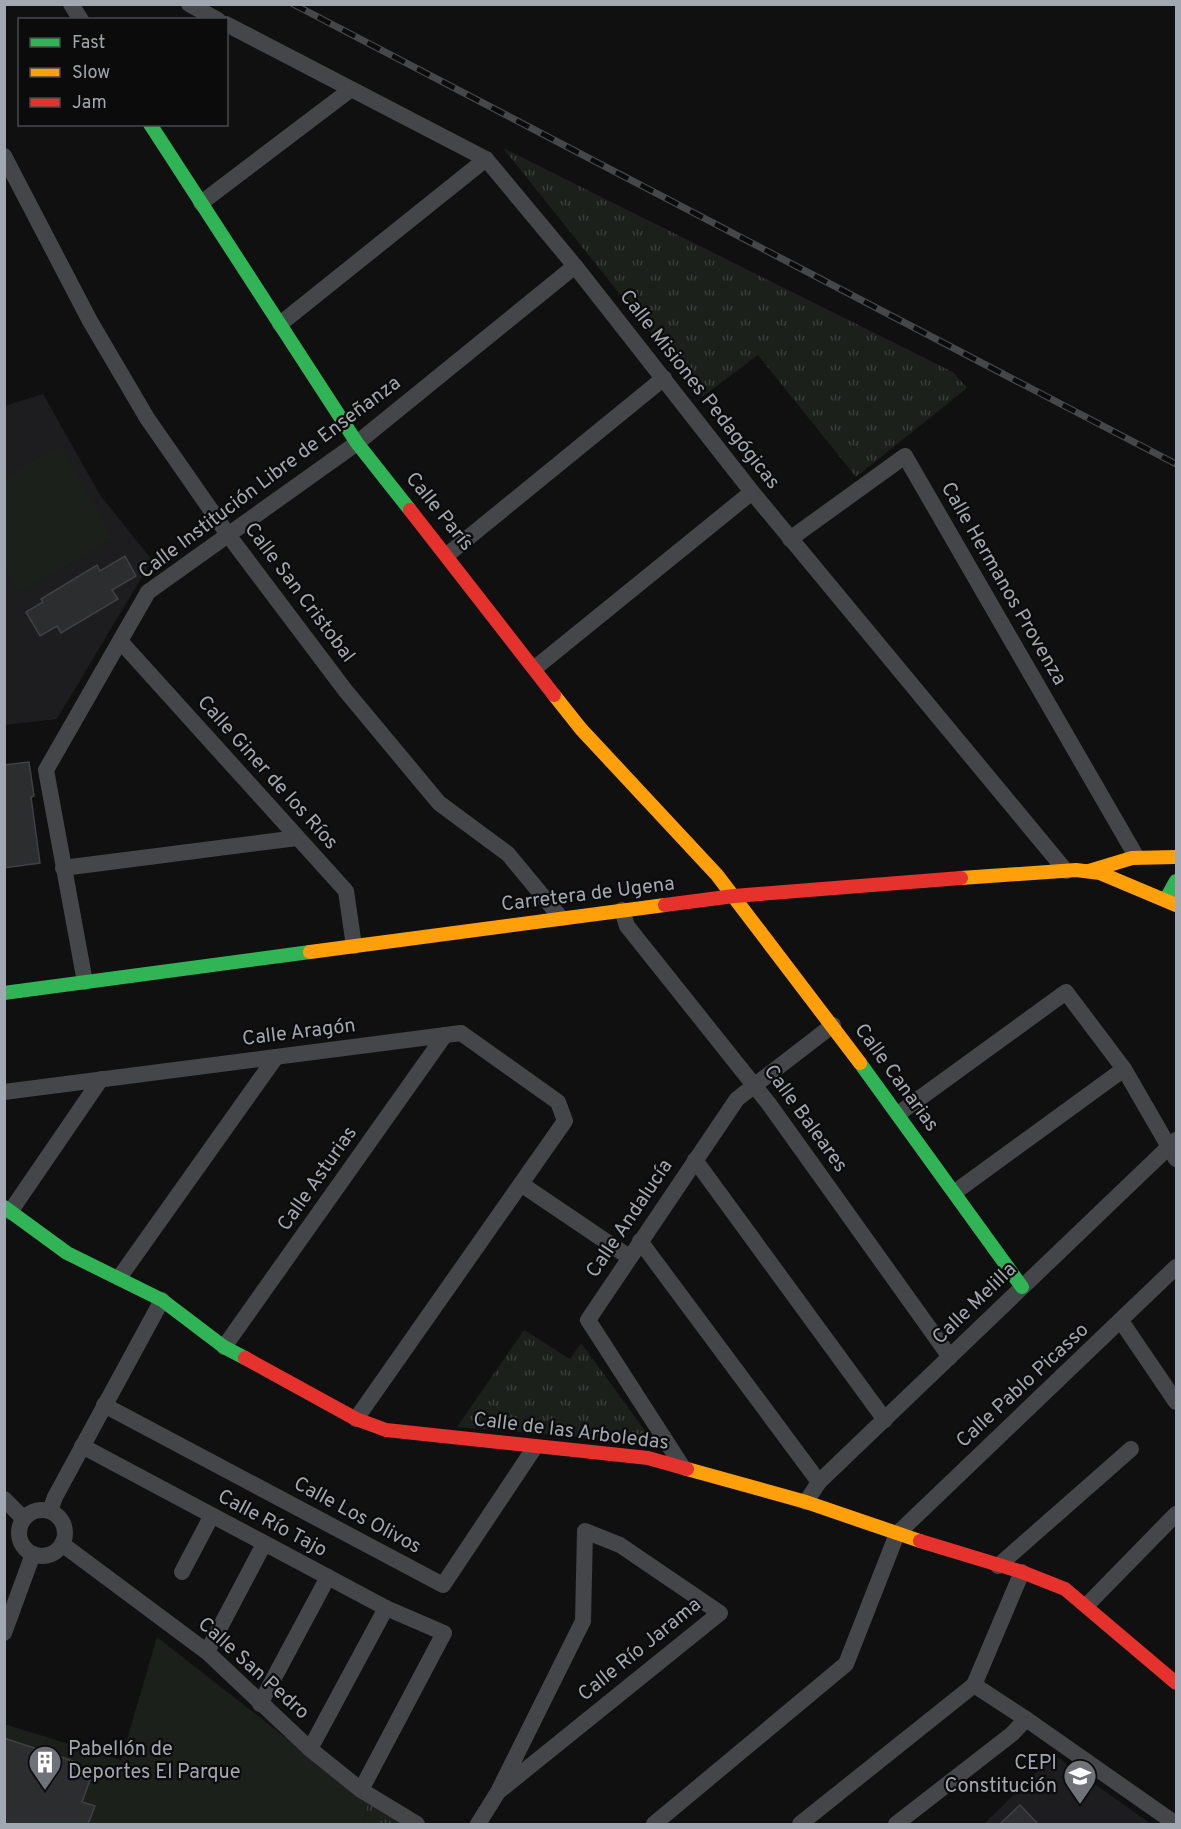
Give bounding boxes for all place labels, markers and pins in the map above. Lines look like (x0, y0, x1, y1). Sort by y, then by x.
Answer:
place label: Pabellón de Deportes El Parque (68, 1737, 241, 1786)
building icon: Pabellón de Deportes El Parque (27, 1744, 63, 1791)
place label: CEPI Constitución (945, 1751, 1057, 1800)
school or university icon: CEPI Constitución (1062, 1758, 1098, 1805)

